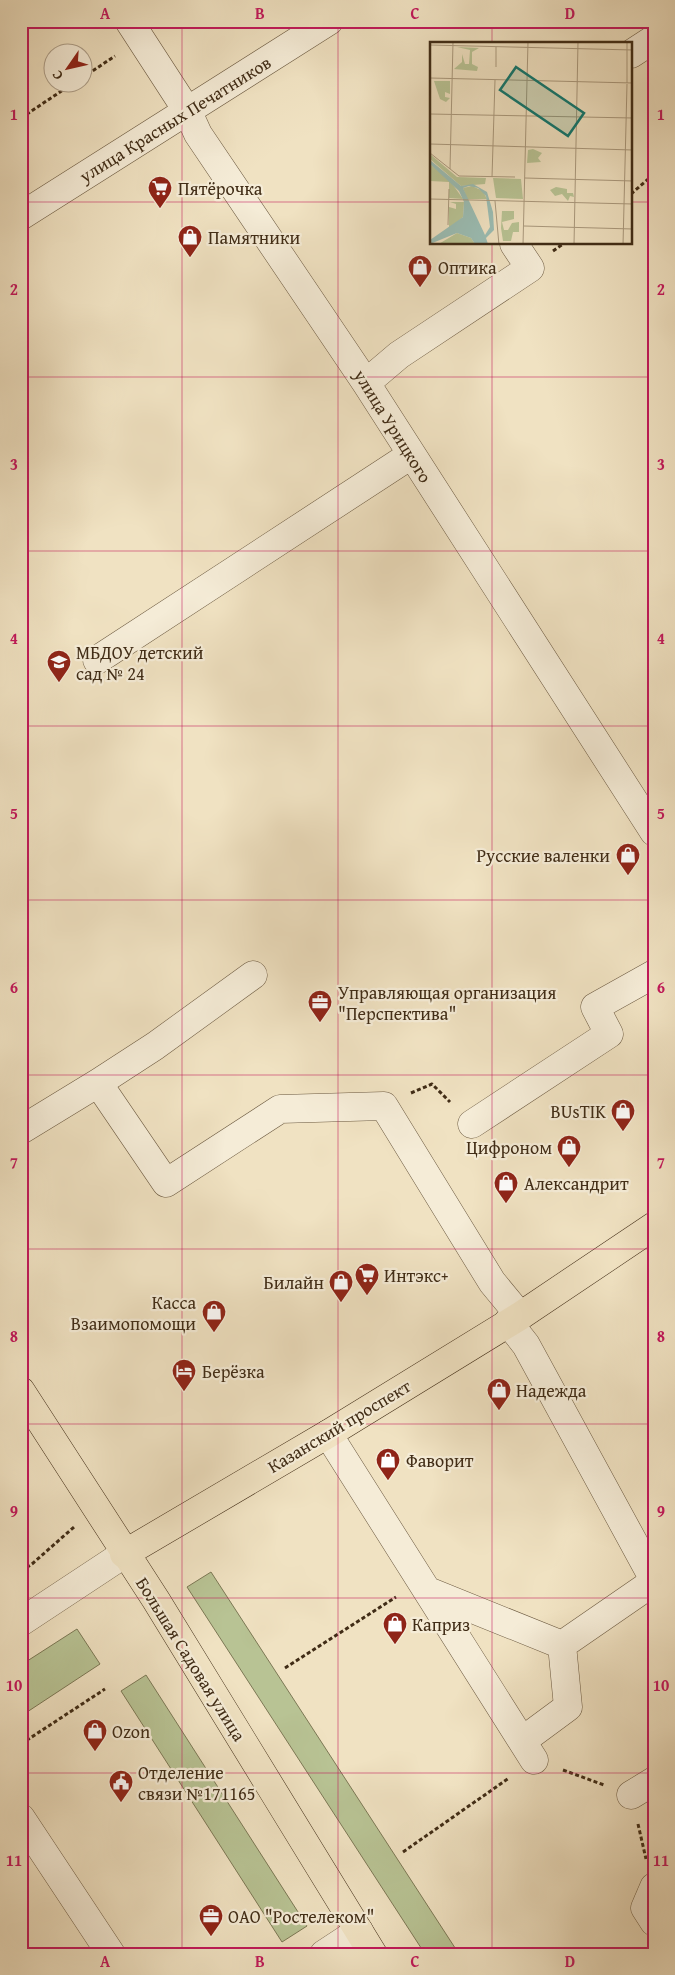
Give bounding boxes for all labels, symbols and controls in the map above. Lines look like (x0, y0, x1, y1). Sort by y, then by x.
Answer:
text: A (100, 1, 111, 25)
text: B (255, 1, 265, 25)
text: C (410, 1, 420, 25)
text: D (565, 1, 575, 25)
north arrow (42, 42, 92, 92)
inset map (430, 42, 632, 245)
street label: улица Красных Печатников (73, 49, 276, 190)
text: С (47, 66, 68, 84)
text: 1 (10, 102, 18, 126)
text: 1 (657, 102, 665, 126)
supermarket icon: Пятёрочка (147, 175, 173, 209)
place label: Пятёрочка (178, 175, 263, 202)
shop icon: Памятники (177, 224, 203, 258)
place label: Памятники (208, 224, 300, 251)
shop icon: Оптика (407, 254, 433, 288)
place label: Оптика (438, 254, 497, 281)
text: 2 (10, 277, 18, 301)
text: 2 (657, 277, 665, 301)
street label: улица Урицкого (347, 363, 439, 488)
text: 3 (10, 452, 18, 476)
text: 3 (657, 452, 665, 476)
text: 4 (10, 626, 18, 650)
text: 4 (657, 626, 665, 650)
place label: МБДОУ детский сад № 24 (76, 639, 204, 687)
school or university icon: МБДОУ детский сад № 24 (46, 649, 72, 683)
text: 5 (10, 801, 18, 825)
text: 5 (657, 801, 665, 825)
place label: Русские валенки (476, 842, 610, 869)
shop icon: Русские валенки (615, 842, 641, 876)
text: 6 (10, 975, 18, 999)
text: 6 (657, 975, 665, 999)
place label: Управляющая организация "Перспектива" (338, 979, 556, 1027)
office icon: Управляющая организация "Перспектива" (307, 989, 333, 1023)
place label: BUsTIK (551, 1098, 606, 1125)
shop icon: BUsTIK (610, 1098, 636, 1132)
place label: Цифроном (466, 1134, 552, 1161)
shop icon: Цифроном (556, 1134, 582, 1168)
text: 7 (10, 1150, 18, 1174)
text: 7 (657, 1150, 665, 1174)
shop icon: Александрит (493, 1170, 519, 1204)
place label: Александрит (524, 1170, 629, 1197)
supermarket icon: Интэкс+ (354, 1262, 380, 1296)
place label: Интэкс+ (384, 1262, 449, 1289)
place label: Билайн (263, 1269, 324, 1296)
shop icon: Билайн (328, 1269, 354, 1303)
place label: Касса Взаимопомощи (71, 1289, 196, 1337)
shop icon: Касса Взаимопомощи (201, 1299, 227, 1333)
text: 8 (10, 1324, 18, 1348)
text: 8 (657, 1324, 665, 1348)
hotel icon: Берёзка (171, 1358, 197, 1392)
place label: Берёзка (202, 1358, 265, 1385)
street label: Казанский проспект (262, 1372, 416, 1480)
shop icon: Надежда (486, 1377, 512, 1411)
place label: Надежда (516, 1377, 587, 1404)
shop icon: Фаворит (375, 1447, 401, 1481)
place label: Фаворит (406, 1447, 474, 1474)
text: 9 (10, 1499, 18, 1523)
text: 9 (657, 1499, 665, 1523)
street label: Большая Садовая улица (129, 1572, 253, 1747)
shop icon: Каприз (382, 1611, 408, 1645)
place label: Каприз (412, 1611, 470, 1638)
text: 10 (6, 1673, 22, 1697)
text: 10 (653, 1673, 669, 1697)
shop icon: Ozon (82, 1718, 108, 1752)
place label: Ozon (112, 1718, 150, 1745)
place label: Отделение связи №171165 (138, 1759, 255, 1807)
public building icon: Отделение связи №171165 (108, 1769, 134, 1803)
text: 11 (6, 1848, 22, 1872)
text: 11 (653, 1848, 669, 1872)
office icon: ОАО "Ростелеком" (198, 1903, 224, 1937)
place label: ОАО "Ростелеком" (228, 1903, 374, 1930)
text: A (100, 1949, 111, 1973)
text: B (255, 1949, 265, 1973)
text: C (410, 1949, 420, 1973)
text: D (565, 1949, 575, 1973)

